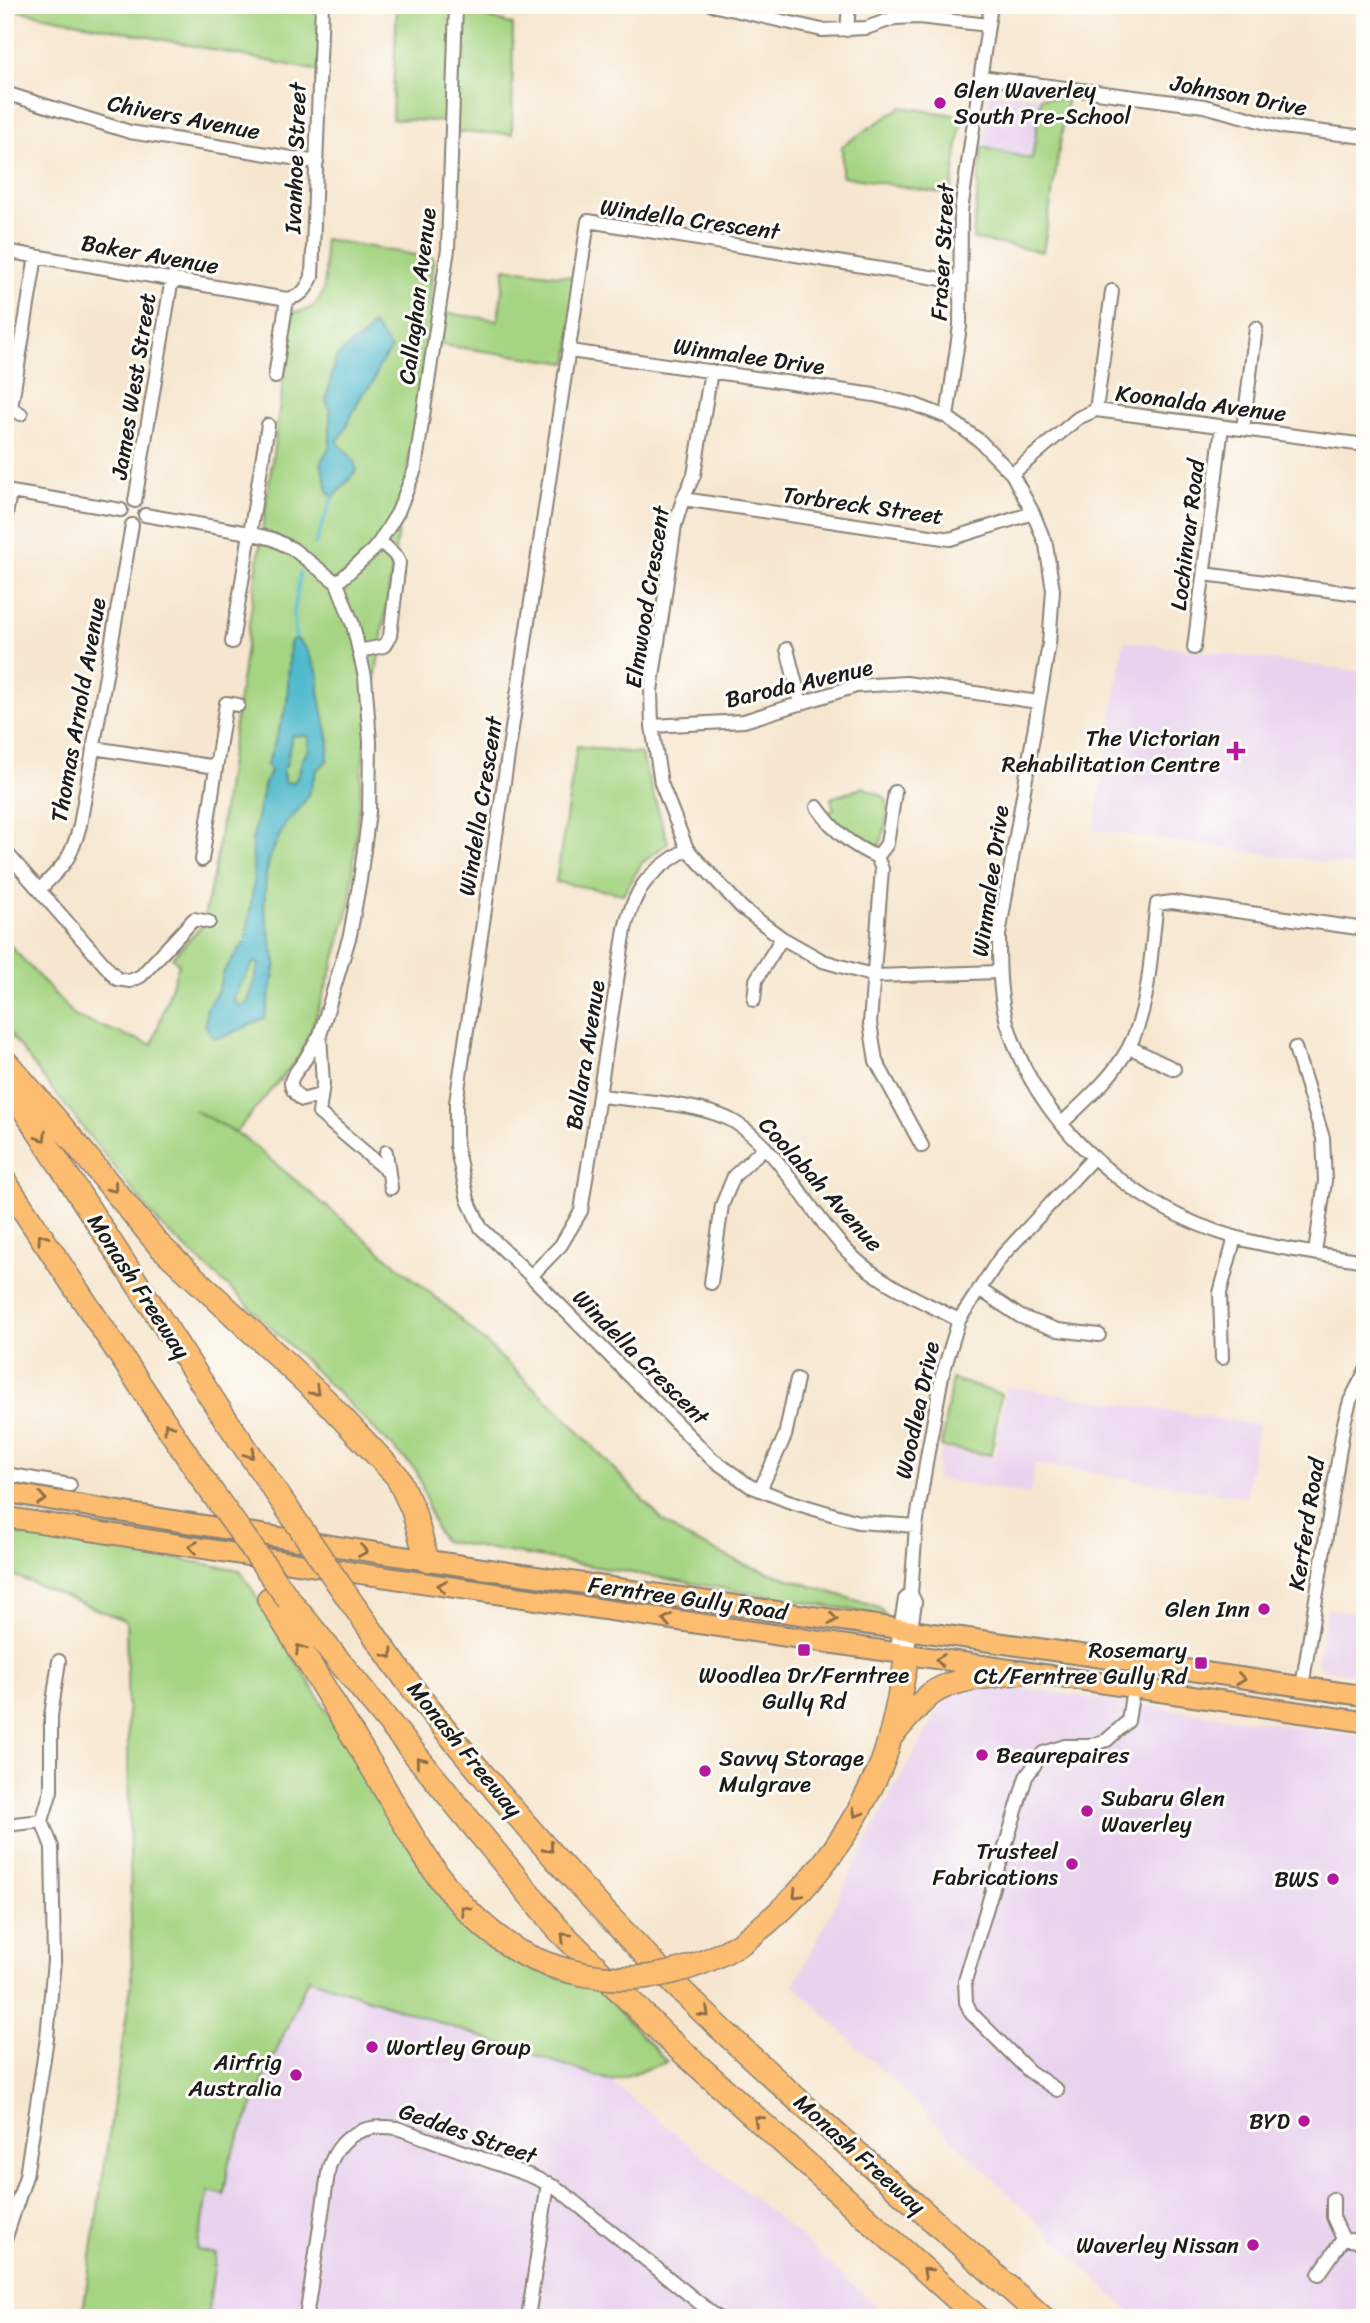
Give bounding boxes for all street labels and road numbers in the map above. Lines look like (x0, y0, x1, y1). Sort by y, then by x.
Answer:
street label: Johnson Drive (1166, 62, 1311, 129)
street label: Ivanhoe Street (272, 80, 319, 235)
street label: Chivers Avenue (104, 83, 264, 152)
street label: Fraser Street (918, 181, 967, 322)
street label: Windella Crescent (597, 187, 784, 253)
street label: Callaghan Avenue (386, 205, 449, 387)
street label: Baker Avenue (78, 222, 222, 287)
street label: James West Street (98, 290, 168, 483)
street label: Winmalee Drive (671, 326, 827, 387)
street label: Koonalda Avenue (1113, 373, 1289, 434)
street label: Lochinvar Road (1158, 455, 1217, 613)
street label: Torbreck Street (780, 474, 946, 537)
street label: Elmwood Crescent (613, 501, 682, 691)
street label: Thomas Arnold Avenue (39, 594, 118, 826)
street label: Baroda Avenue (721, 647, 877, 720)
street label: Windella Crescent (446, 712, 515, 899)
street label: Winmalee Drive (960, 803, 1021, 959)
street label: Ballara Avenue (553, 977, 618, 1133)
street label: Coolabah Avenue (748, 1107, 893, 1262)
street label: Monash Freeway (76, 1205, 201, 1368)
street label: Windella Crescent (562, 1279, 720, 1437)
street label: Woodlea Drive (883, 1338, 952, 1483)
street label: Kerferd Road (1276, 1453, 1337, 1593)
street label: Ferntree Gully Road (586, 1564, 792, 1633)
street label: Monash Freeway (396, 1671, 533, 1827)
street label: Monash Freeway (784, 2083, 936, 2226)
street label: Geddes Street (393, 2091, 544, 2177)

